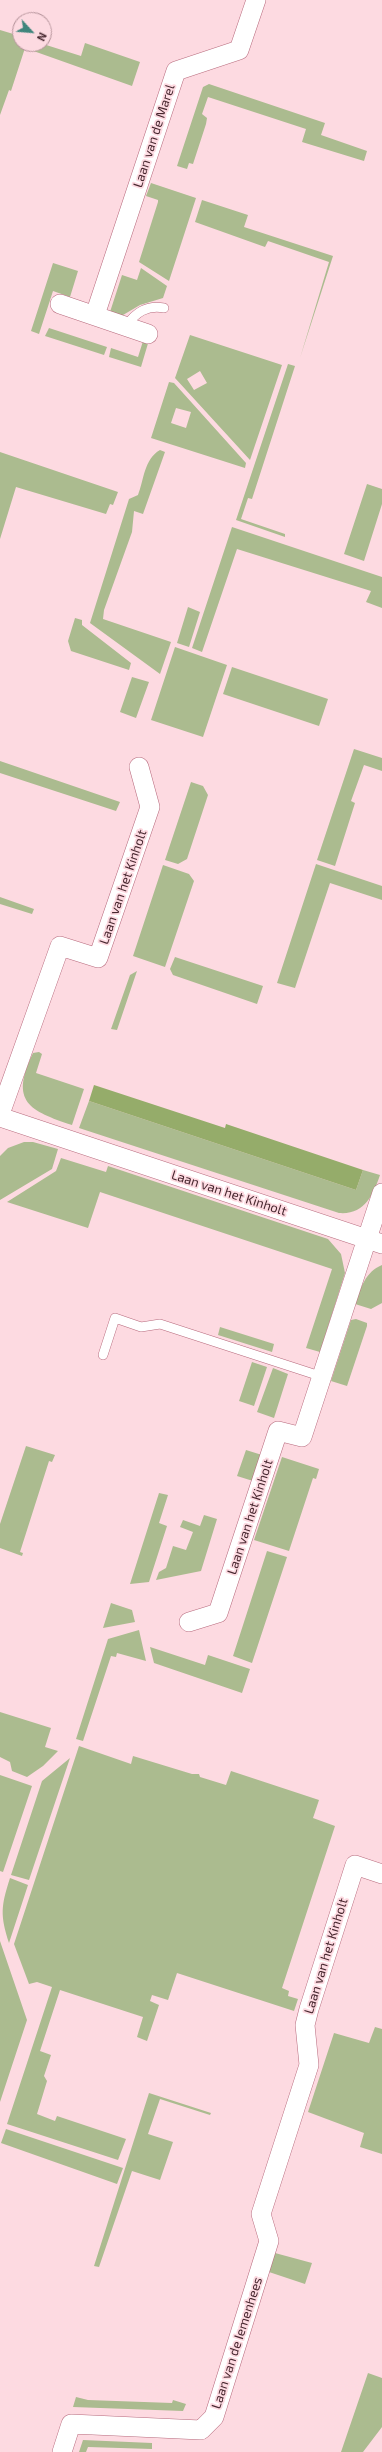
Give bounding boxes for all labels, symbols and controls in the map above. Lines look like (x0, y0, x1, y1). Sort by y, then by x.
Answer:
north arrow (12, 12, 52, 52)
text: N (35, 31, 50, 43)
street label: Laan van de Marel (130, 82, 178, 190)
street label: Laan van het Kinholt (96, 828, 150, 946)
street label: Laan van het Kinholt (169, 1167, 289, 1219)
street label: Laan van het Kinholt (224, 1457, 276, 1577)
street label: Laan van het Kinholt (301, 1896, 351, 2016)
street label: Laan van de Iemenhees (208, 2275, 266, 2411)

